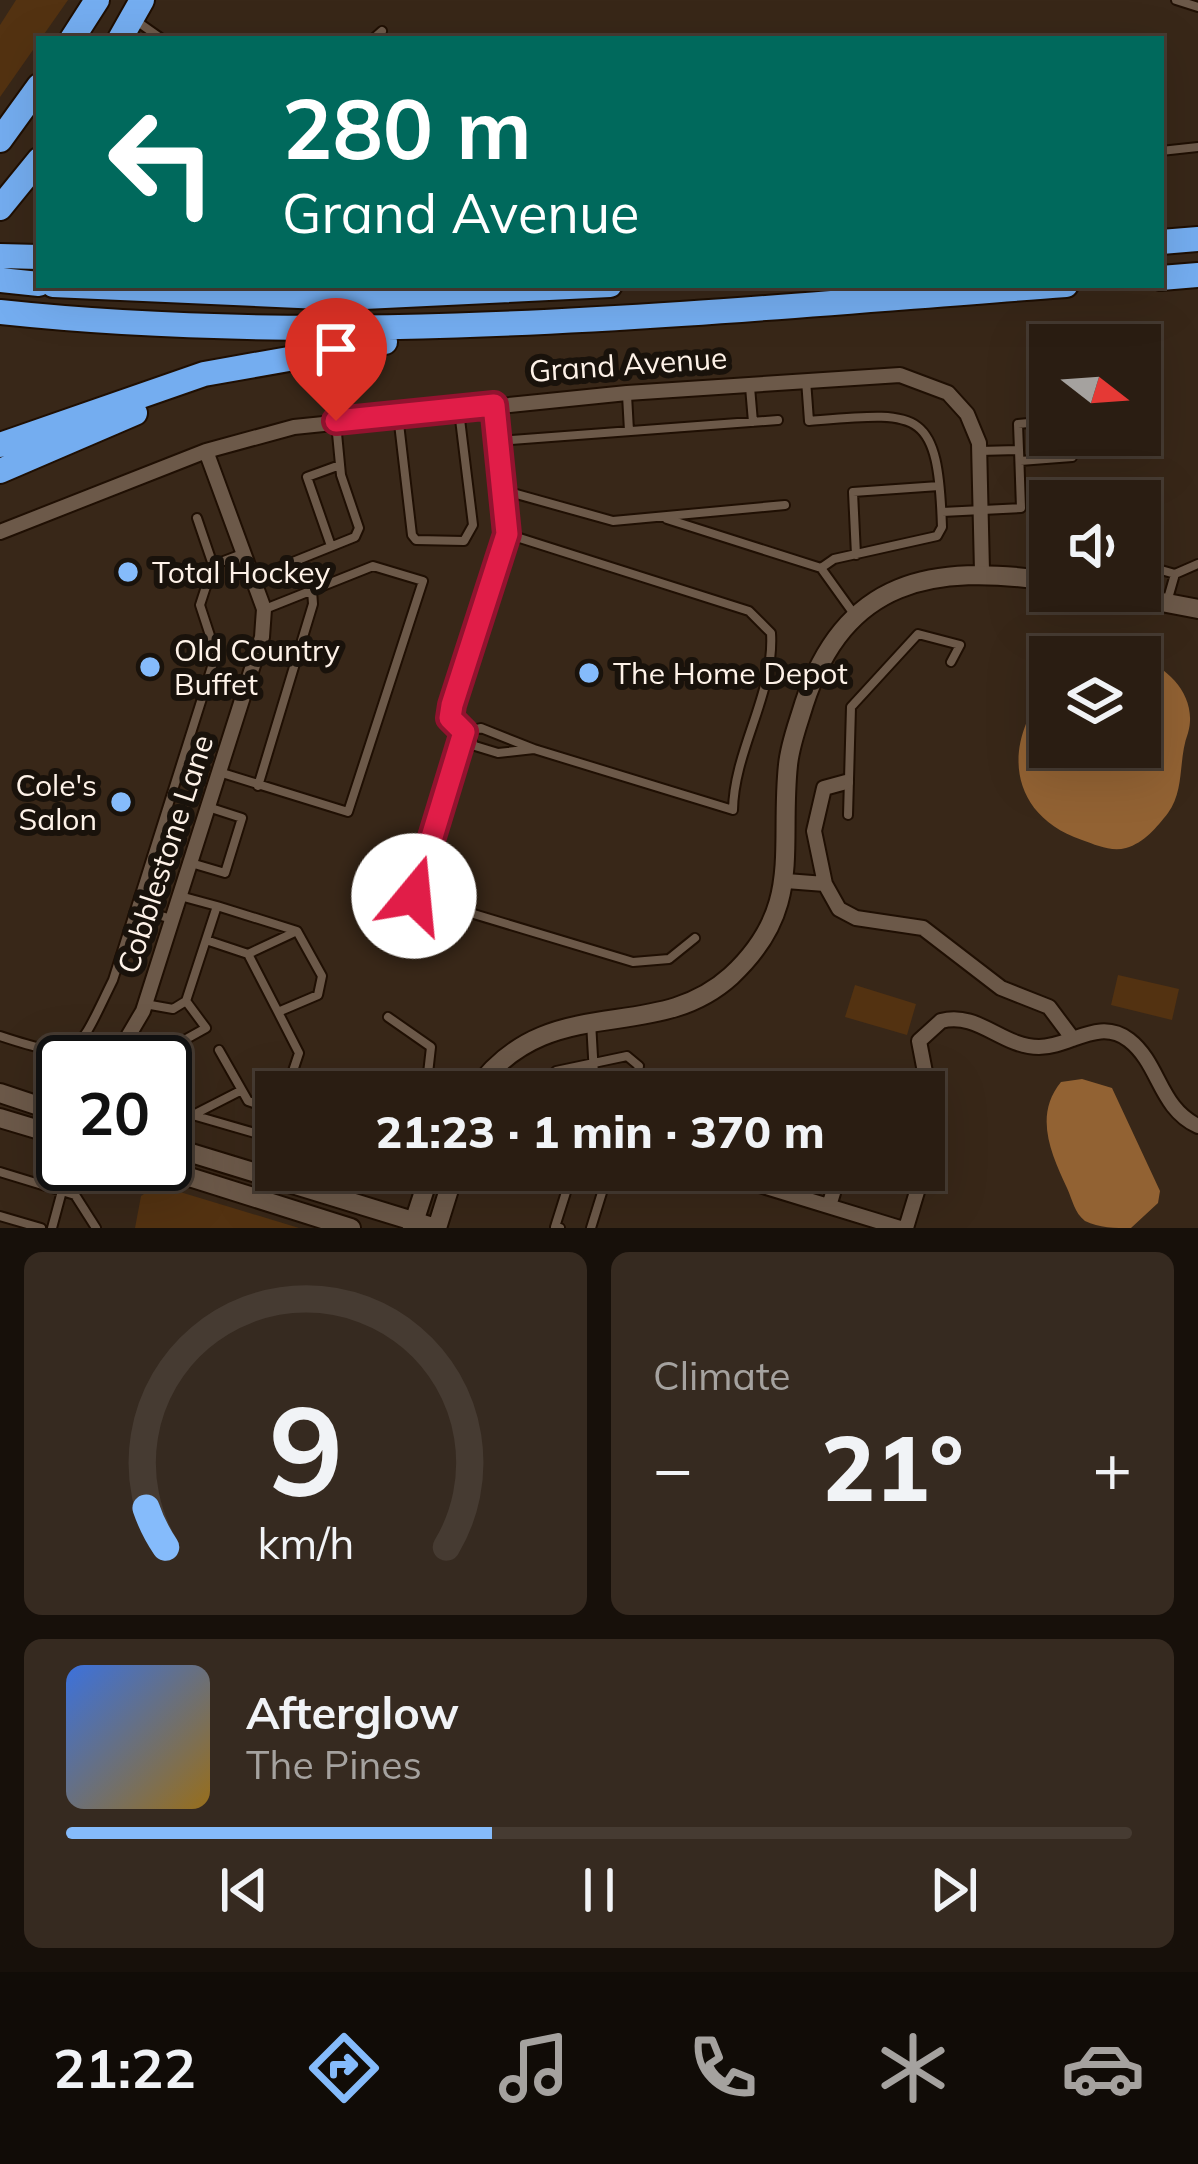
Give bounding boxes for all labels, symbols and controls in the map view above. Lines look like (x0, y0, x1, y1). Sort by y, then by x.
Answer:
text: 280 m (282, 75, 532, 180)
icon: left (84, 84, 240, 240)
text: Grand Avenue (282, 179, 639, 247)
pin (285, 298, 387, 421)
icon: arrive (303, 316, 369, 382)
north arrow (1029, 324, 1161, 456)
map controls (1029, 324, 1161, 768)
street label: Grand Avenue (528, 338, 728, 390)
button: sound (1029, 480, 1161, 612)
place label: Total Hockey (152, 553, 330, 591)
marker: Total Hockey (115, 559, 141, 585)
place label: Old Country Buffet (174, 631, 340, 703)
button: layers (1029, 636, 1161, 768)
marker: Old Country Buffet (137, 654, 163, 680)
place label: The Home Depot (613, 654, 848, 692)
marker: The Home Depot (576, 660, 602, 686)
street label: Cobblestone Lane (109, 730, 221, 978)
place label: Cole's Salon (15, 766, 97, 838)
marker: Cole's Salon (108, 789, 134, 815)
position arrow (351, 833, 477, 959)
speed limit sign: 20 (36, 1035, 192, 1191)
text: 21:23 · 1 min · 370 m (375, 1103, 825, 1159)
text: Climate (653, 1351, 791, 1400)
text: 9 (268, 1371, 343, 1527)
text: 21° (821, 1411, 964, 1524)
text: − (653, 1426, 693, 1509)
text: + (1092, 1426, 1132, 1509)
text: km/h (257, 1515, 354, 1569)
text: Afterglow (246, 1684, 459, 1740)
text: The Pines (246, 1740, 422, 1789)
icon: previous (211, 1857, 277, 1923)
icon: pause (566, 1857, 632, 1923)
icon: next (921, 1857, 987, 1923)
icon: directions (302, 2026, 386, 2110)
icon: music (492, 2026, 576, 2110)
icon: phone (681, 2026, 765, 2110)
icon: climate (871, 2026, 955, 2110)
icon: car (1061, 2026, 1145, 2110)
text: 21:22 (53, 2034, 196, 2102)

